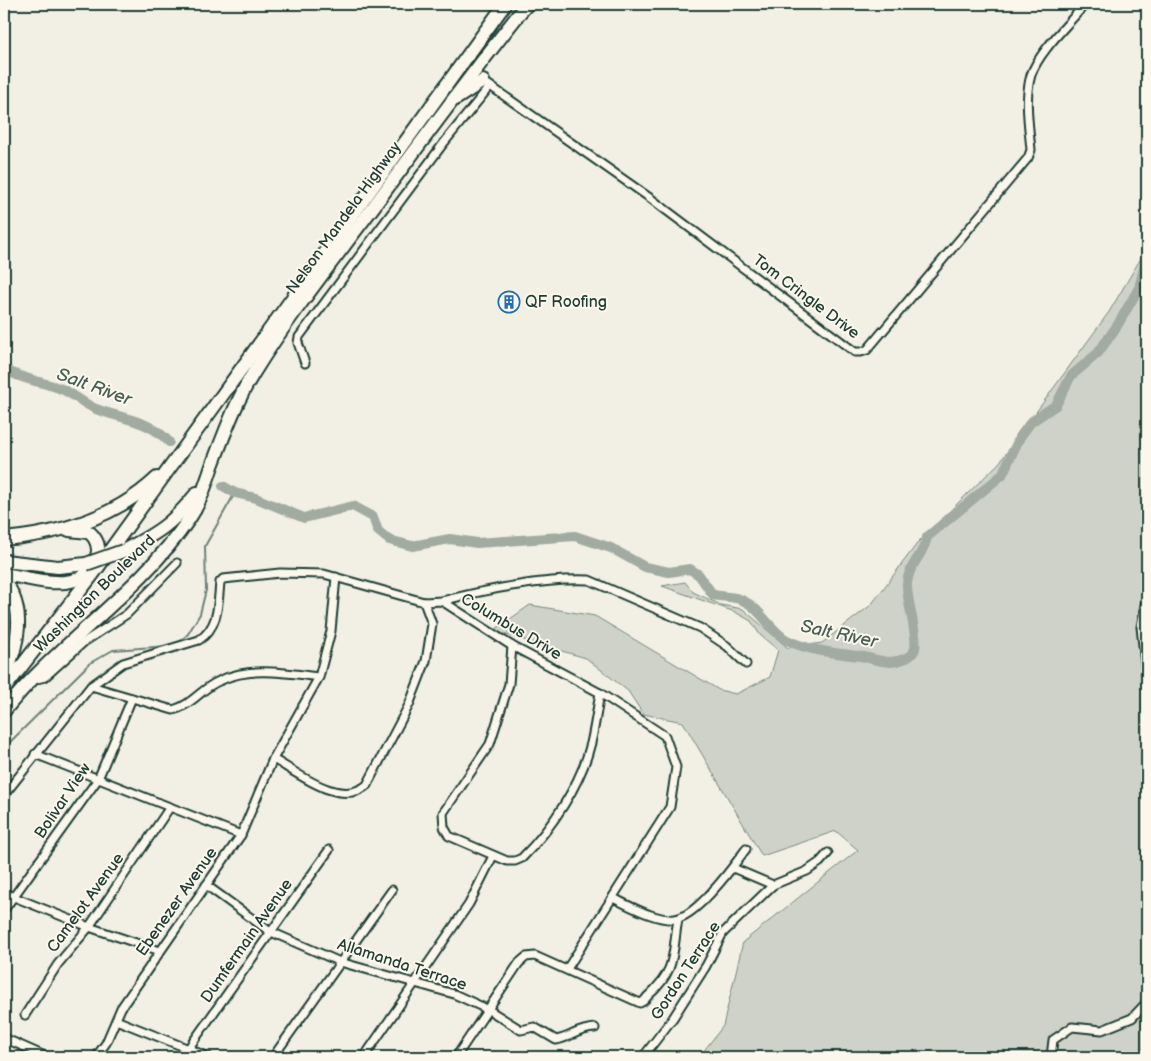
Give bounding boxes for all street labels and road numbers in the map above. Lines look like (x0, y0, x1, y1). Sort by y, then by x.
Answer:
street label: Nelson Mandela Highway (282, 138, 406, 298)
street label: Tom Cringle Drive (749, 251, 863, 344)
street label: Washington Boulevard (30, 531, 160, 657)
street label: Columbus Drive (457, 590, 565, 665)
street label: Bolivar View (31, 759, 95, 842)
street label: Ebenezer Avenue (132, 844, 222, 960)
street label: Camelot Avenue (44, 849, 129, 956)
street label: Dumfermain Avenue (197, 875, 297, 1007)
street label: Gordon Terrace (647, 918, 725, 1024)
street label: Allamanda Terrace (335, 935, 470, 995)

